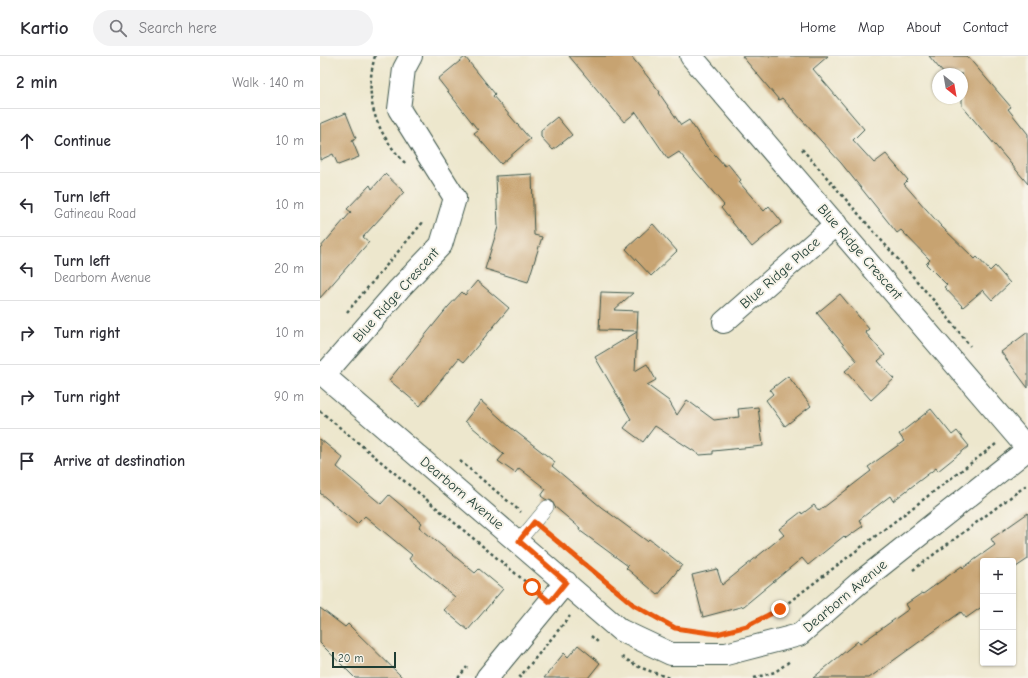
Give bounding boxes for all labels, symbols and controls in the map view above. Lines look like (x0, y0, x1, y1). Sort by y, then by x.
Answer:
search box (93, 10, 373, 46)
text: Kartio (20, 17, 69, 39)
icon: search (107, 17, 129, 39)
text: Search here (139, 19, 217, 37)
text: Home (800, 19, 836, 36)
text: Map (858, 19, 884, 36)
text: About (906, 19, 941, 36)
text: Contact (963, 19, 1008, 36)
north arrow (932, 68, 968, 104)
text: 2 min (16, 73, 57, 92)
text: Walk · 140 m (232, 75, 304, 90)
icon: ahead (16, 130, 38, 152)
text: Continue (54, 132, 111, 150)
text: 10 m (276, 133, 304, 148)
text: Turn left (54, 188, 110, 206)
icon: left (16, 194, 38, 216)
text: 10 m (276, 197, 304, 212)
street label: Blue Ridge Crescent (814, 201, 907, 304)
text: Gatineau Road (54, 206, 136, 221)
street label: Blue Ridge Place (736, 234, 824, 312)
street label: Blue Ridge Crescent (349, 244, 443, 346)
text: Turn left (54, 252, 110, 270)
icon: left (16, 258, 38, 280)
text: 20 m (274, 261, 304, 276)
text: Dearborn Avenue (54, 270, 151, 285)
icon: right (16, 322, 38, 344)
text: Turn right (54, 324, 120, 342)
text: 10 m (276, 325, 304, 340)
icon: right (16, 386, 38, 408)
text: Turn right (54, 388, 120, 406)
text: 90 m (274, 389, 304, 404)
icon: arrive (16, 450, 38, 472)
text: Arrive at destination (54, 452, 185, 470)
street label: Dearborn Avenue (417, 453, 507, 533)
street label: Dearborn Avenue (800, 556, 890, 636)
map controls (980, 558, 1016, 666)
button: + (980, 558, 1016, 594)
route start (523, 578, 541, 596)
button: − (980, 594, 1016, 630)
route end (771, 600, 789, 618)
button: layers (980, 630, 1016, 666)
scale bar (332, 650, 396, 669)
text: 20 m (338, 652, 363, 665)

